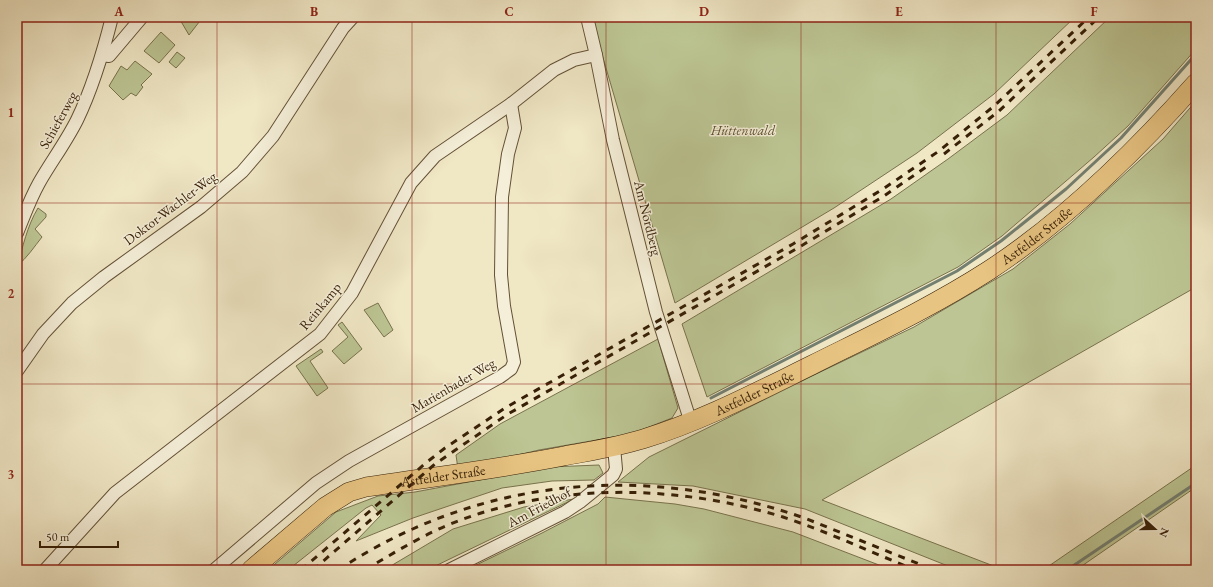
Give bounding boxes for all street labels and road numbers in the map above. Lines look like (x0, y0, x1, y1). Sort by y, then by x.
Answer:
street label: Schieferweg (35, 87, 82, 152)
street label: Doktor-Wachler-Weg (120, 167, 221, 249)
street label: Am Nordberg (630, 178, 666, 258)
street label: Astfelder Straße (997, 202, 1076, 269)
street label: Reinkamp (295, 279, 345, 333)
street label: Marienbader Weg (408, 353, 499, 416)
street label: Astfelder Straße (711, 366, 797, 420)
street label: Astfelder Straße (398, 461, 487, 491)
street label: Am Friedhof (503, 482, 575, 532)

